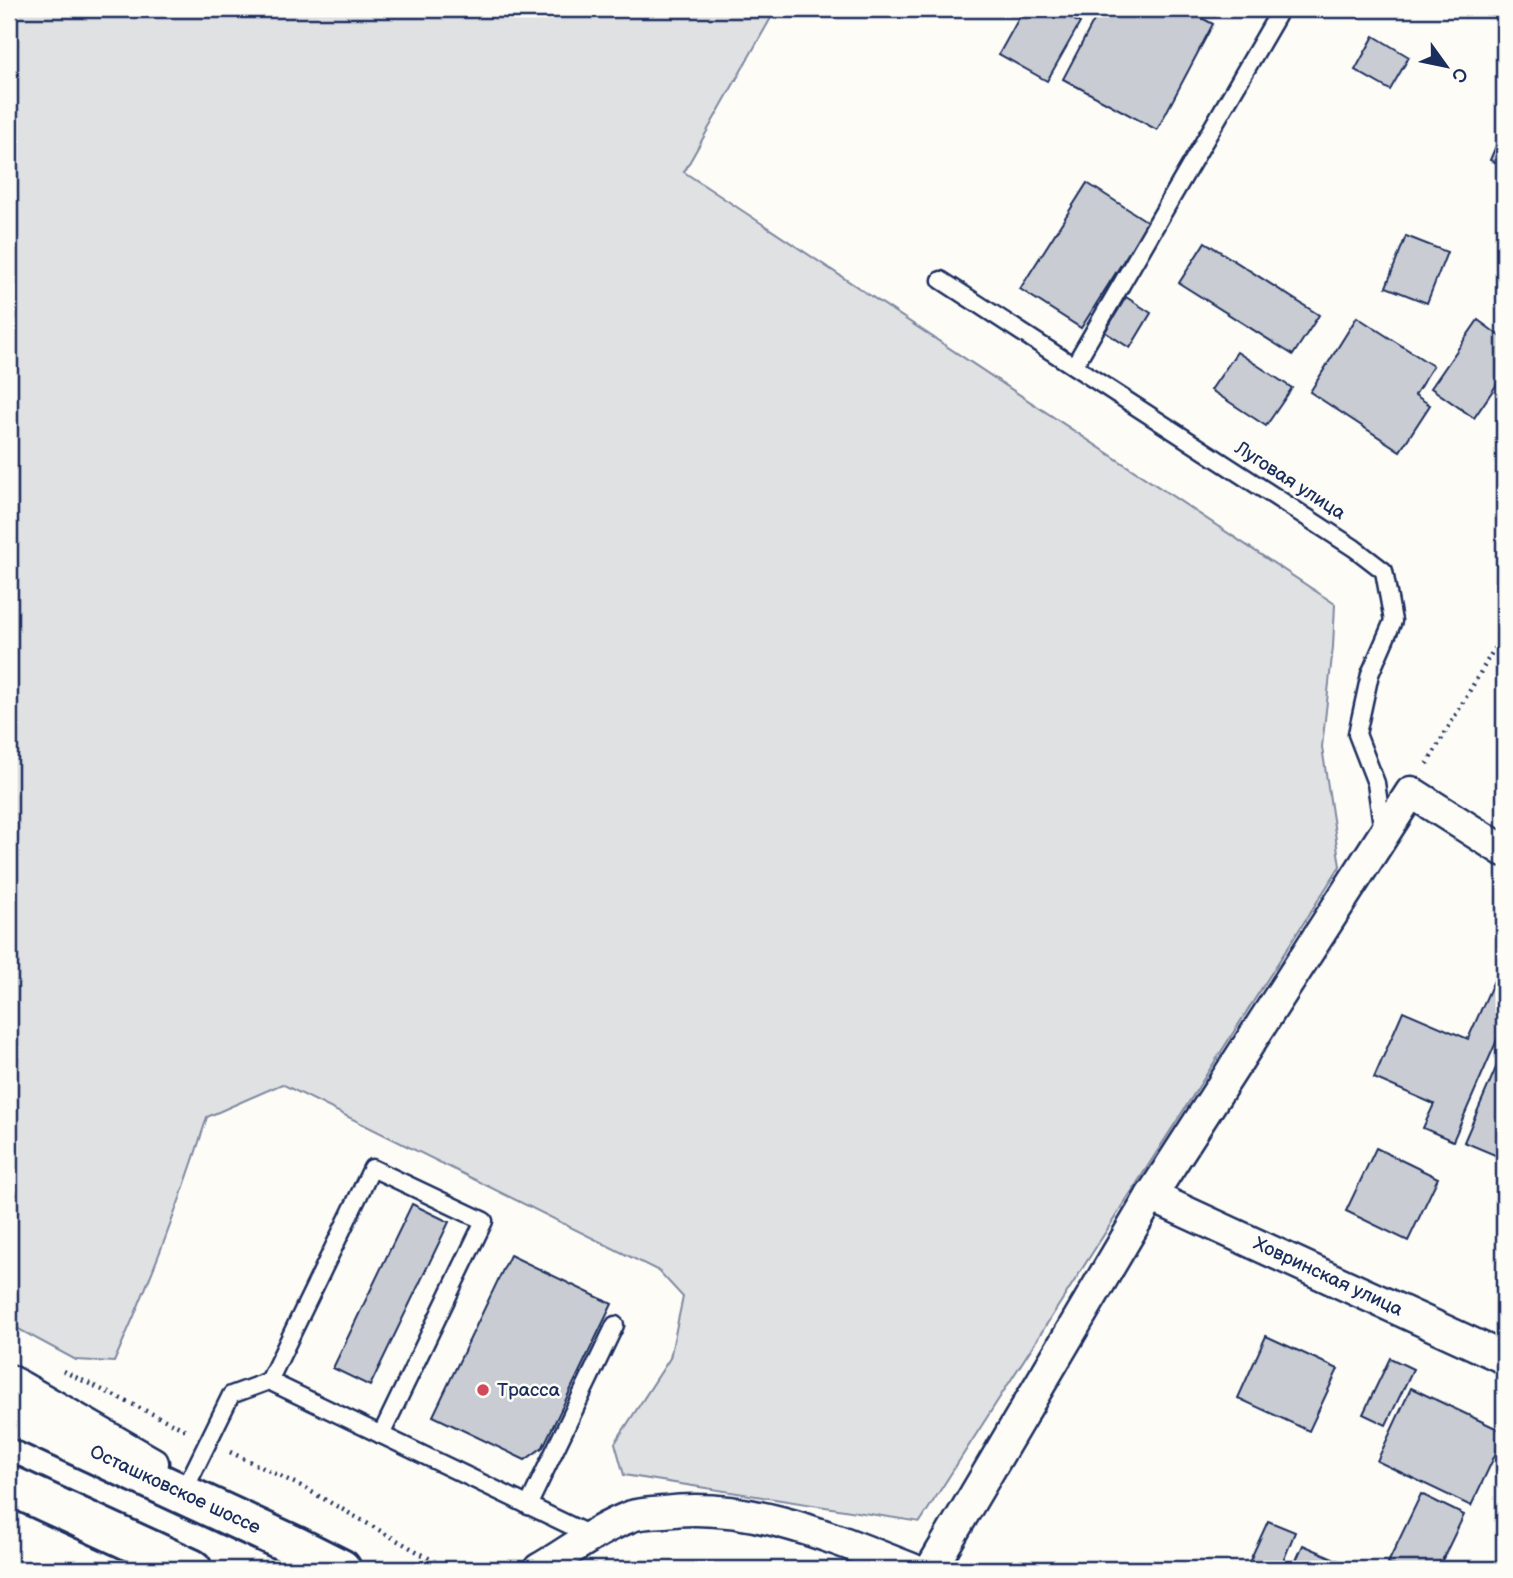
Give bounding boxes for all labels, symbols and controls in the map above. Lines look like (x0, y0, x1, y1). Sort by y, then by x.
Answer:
north arrow (1412, 32, 1482, 102)
text: С (1446, 63, 1472, 86)
street label: Луговая улица (1230, 436, 1350, 525)
street label: Ховринская улица (1250, 1232, 1406, 1322)
place label: Трасса (497, 1379, 560, 1402)
marker: Трасса (475, 1382, 491, 1398)
street label: Осташковское шоссе (86, 1440, 264, 1540)

